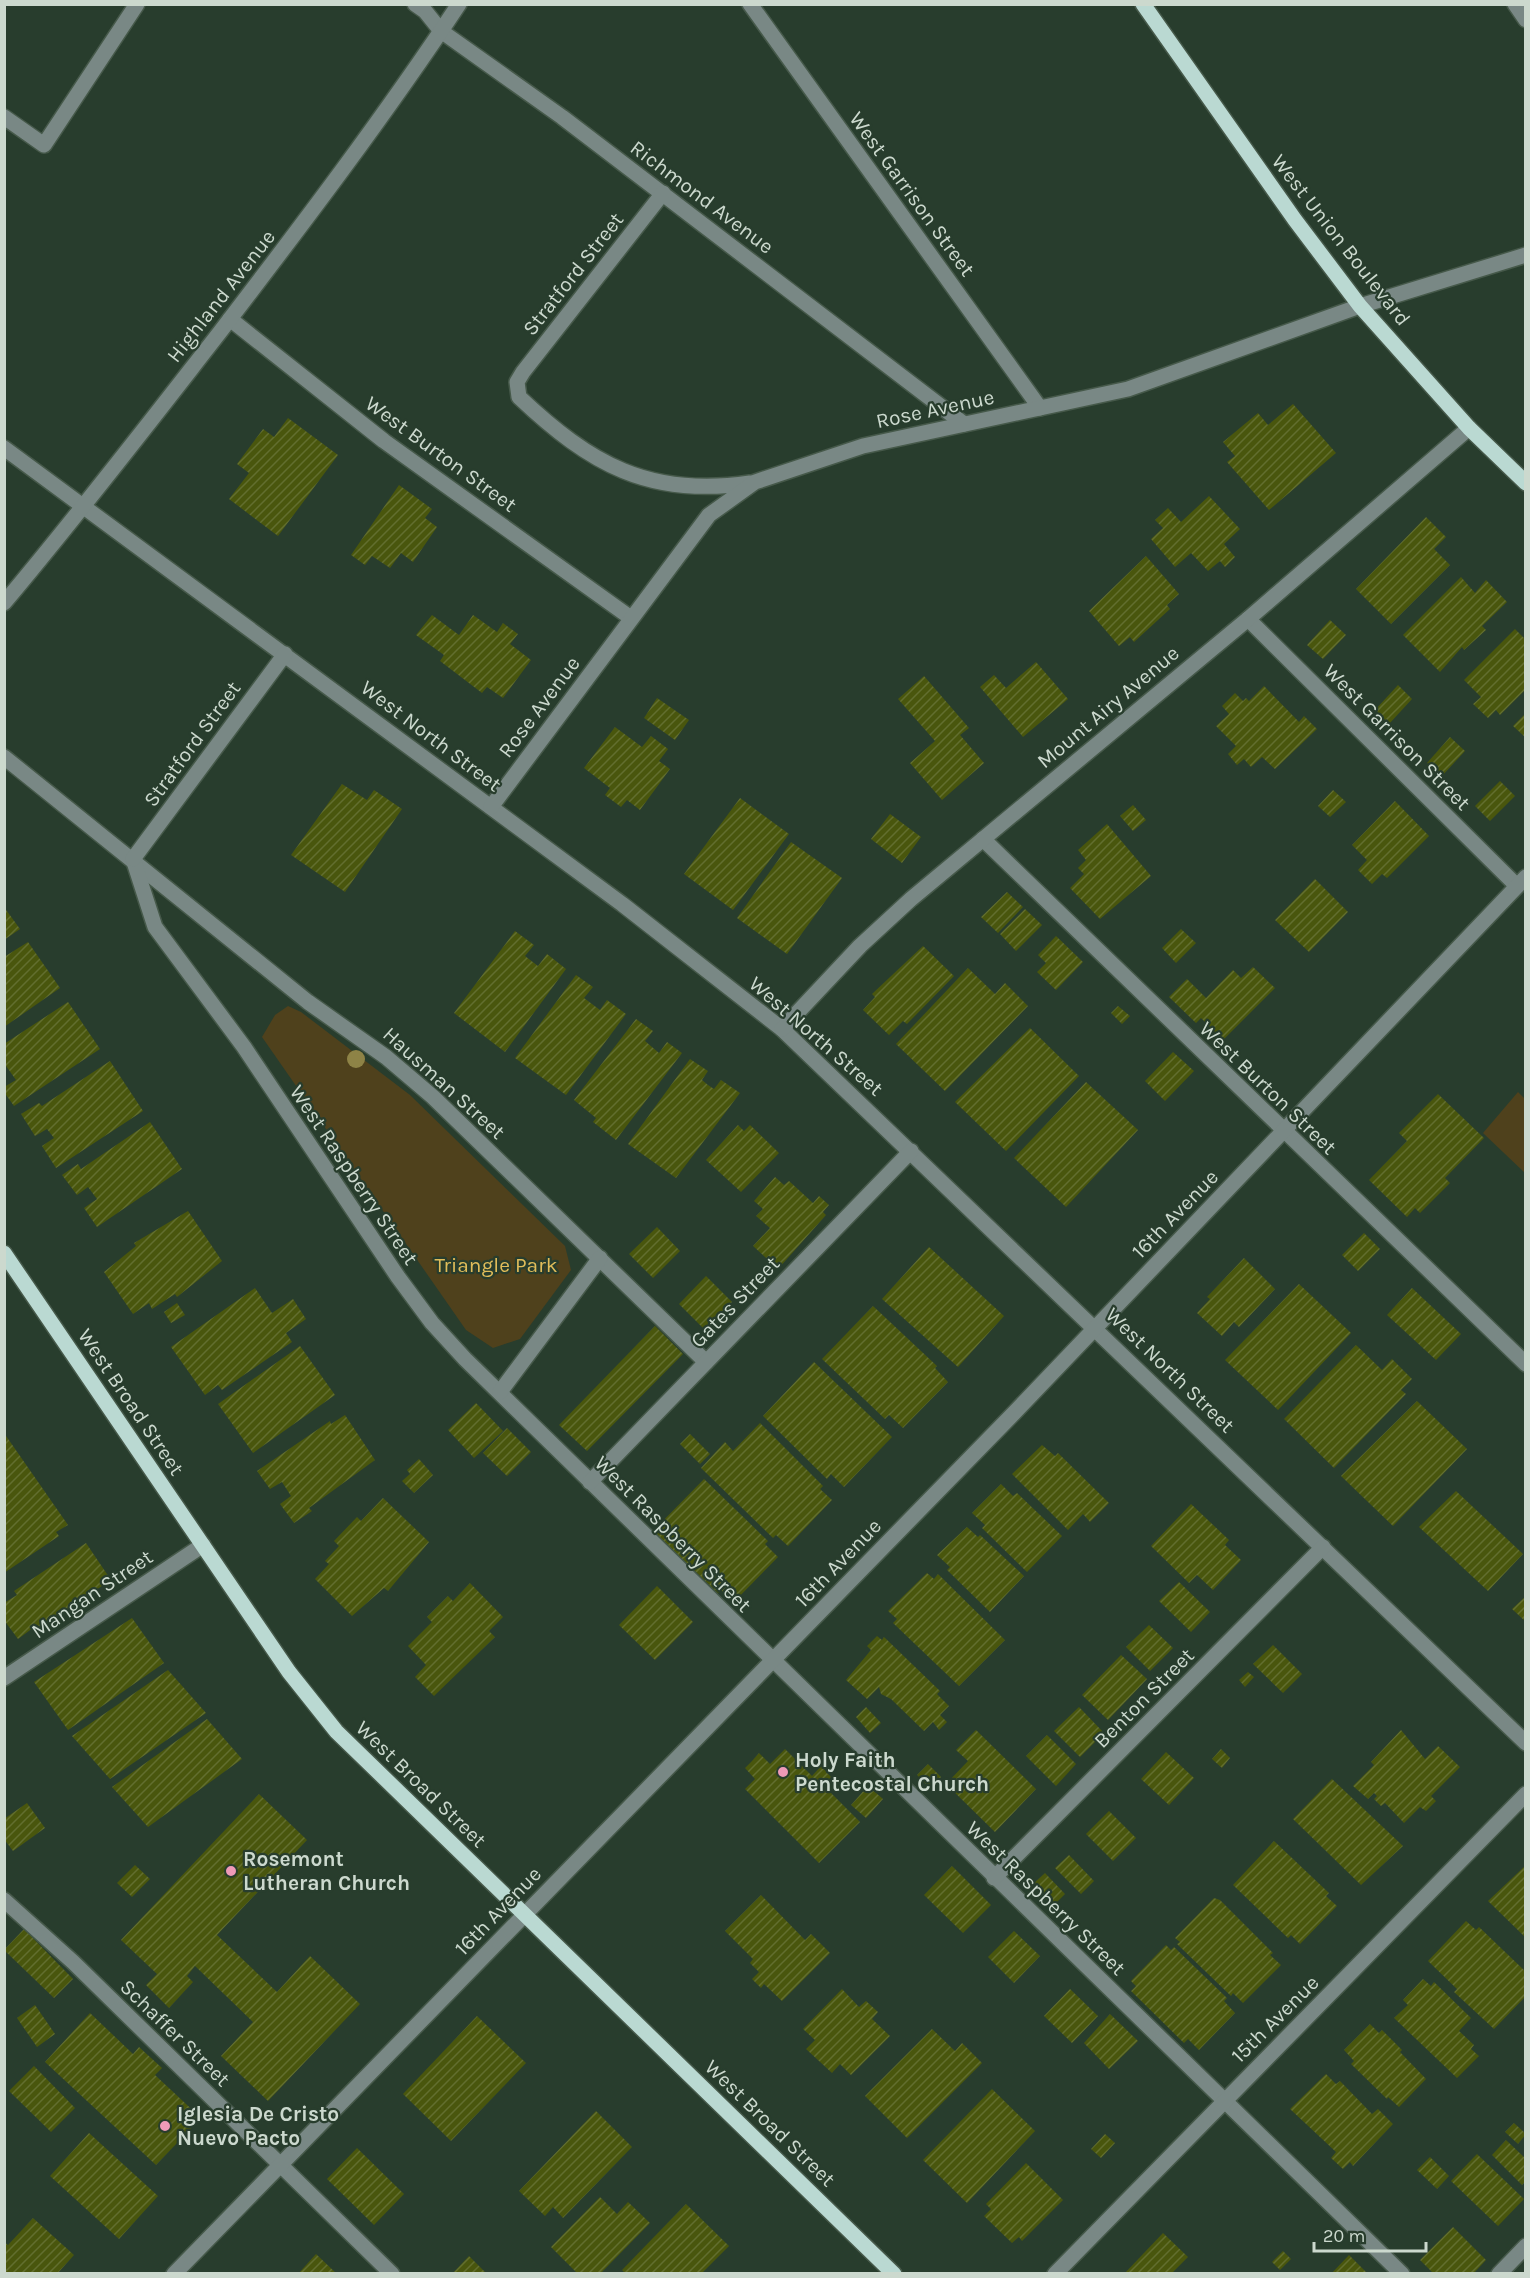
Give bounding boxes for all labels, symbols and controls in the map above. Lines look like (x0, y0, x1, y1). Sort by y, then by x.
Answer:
street label: West Garrison Street (844, 107, 980, 281)
street label: Richmond Avenue (626, 135, 778, 259)
street label: West Union Boulevard (1267, 150, 1415, 330)
street label: Stratford Street (518, 208, 628, 340)
street label: Highland Avenue (162, 225, 280, 367)
street label: Rose Avenue (874, 385, 996, 433)
street label: West Burton Street (361, 391, 521, 517)
street label: Mount Airy Avenue (1032, 641, 1184, 773)
street label: Rose Avenue (493, 652, 585, 762)
street label: West Garrison Street (1319, 659, 1475, 815)
street label: West North Street (356, 675, 506, 797)
street label: Stratford Street (139, 677, 246, 811)
street label: West North Street (744, 971, 888, 1101)
street label: West Burton Street (1195, 1017, 1341, 1160)
street label: Hausman Street (378, 1022, 510, 1144)
street label: West Raspberry Street (285, 1081, 423, 1269)
street label: 16th Avenue (1127, 1165, 1223, 1263)
street label: Gates Street (686, 1251, 784, 1353)
park label: Triangle Park (434, 1253, 558, 1277)
street label: West North Street (1101, 1303, 1239, 1438)
street label: West Broad Street (73, 1324, 189, 1480)
street label: West Raspberry Street (590, 1451, 756, 1617)
street label: 16th Avenue (790, 1514, 886, 1612)
street label: Mangan Street (27, 1545, 157, 1643)
street label: Benton Street (1089, 1643, 1199, 1753)
street label: West Broad Street (351, 1716, 491, 1852)
place label: Holy Faith Pentecostal Church (795, 1748, 989, 1796)
marker: Holy Faith Pentecostal Church (776, 1765, 790, 1779)
street label: West Raspberry Street (962, 1816, 1130, 1980)
place label: Rosemont Lutheran Church (243, 1847, 410, 1895)
street label: 16th Avenue (450, 1862, 546, 1960)
marker: Rosemont Lutheran Church (224, 1864, 238, 1878)
street label: 15th Avenue (1226, 1970, 1324, 2068)
street label: Schaffer Street (115, 1975, 235, 2091)
street label: West Broad Street (700, 2055, 840, 2191)
place label: Iglesia De Cristo Nuevo Pacto (177, 2102, 339, 2150)
marker: Iglesia De Cristo Nuevo Pacto (158, 2119, 172, 2133)
scale bar (1314, 2215, 1426, 2253)
text: 20 m (1323, 2225, 1365, 2247)

